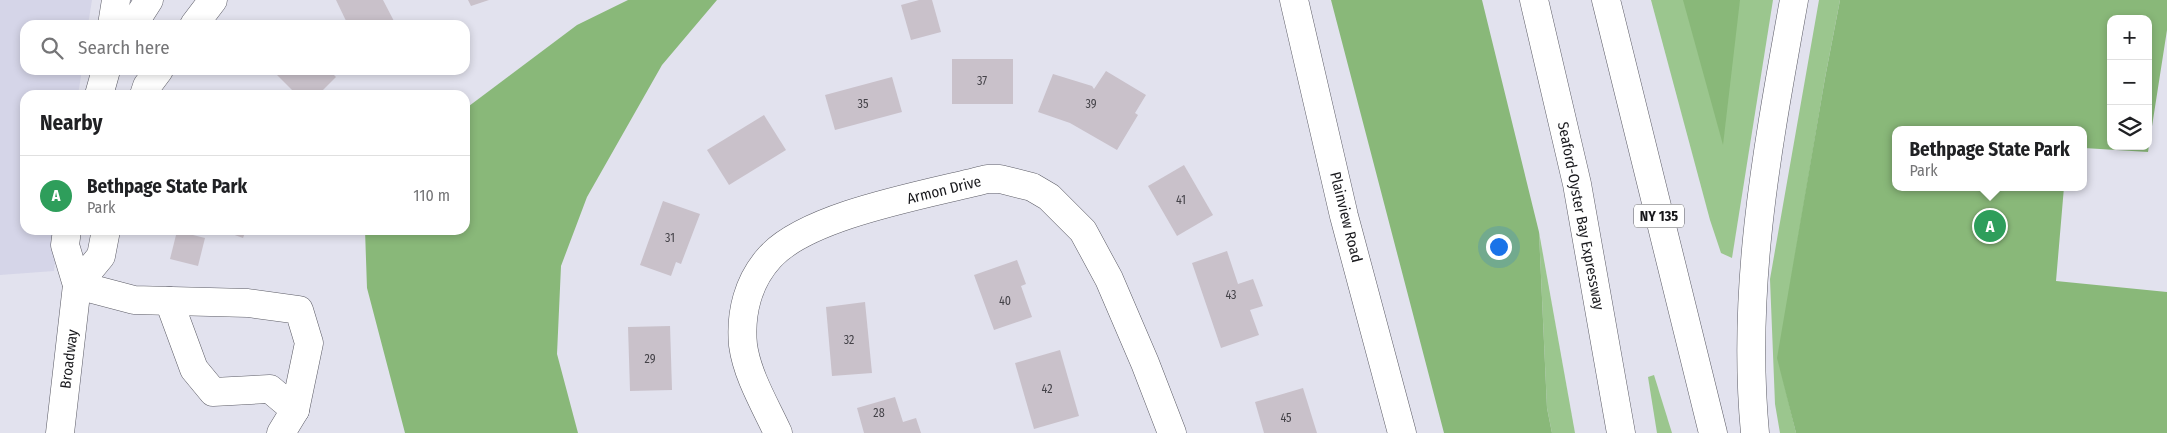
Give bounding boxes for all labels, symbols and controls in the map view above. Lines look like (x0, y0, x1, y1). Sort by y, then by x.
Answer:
map controls (2107, 15, 2152, 150)
button: + (2107, 15, 2152, 60)
search box (20, 20, 470, 75)
icon: search (38, 34, 66, 62)
text: Search here (78, 36, 170, 59)
button: − (2107, 60, 2152, 105)
house number: 37 (977, 74, 987, 88)
house number: 35 (858, 97, 869, 111)
house number: 39 (1085, 97, 1097, 111)
button: layers (2107, 105, 2152, 150)
text: Nearby (40, 110, 102, 136)
street label: Seaford-Oyster Bay Expressway (1554, 120, 1608, 312)
popup (1892, 126, 2087, 191)
text: Bethpage State Park (1909, 138, 2070, 161)
text: Park (1909, 161, 1938, 180)
street label: Plainview Road (1326, 170, 1366, 264)
street label: Armon Drive (905, 172, 983, 208)
text: Bethpage State Park (87, 175, 247, 198)
text: A (52, 186, 60, 205)
text: 110 m (413, 186, 450, 205)
house number: 41 (1176, 193, 1186, 207)
text: Park (87, 198, 115, 217)
road number: NY 135 (1634, 205, 1684, 228)
pin: A (1974, 207, 2006, 245)
house number: 31 (665, 231, 675, 245)
your location (1486, 234, 1512, 260)
house number: 43 (1225, 288, 1237, 302)
house number: 40 (999, 294, 1011, 308)
street label: Broadway (56, 328, 82, 390)
house number: 32 (844, 333, 854, 347)
house number: 29 (644, 352, 656, 366)
house number: 42 (1042, 382, 1052, 396)
house number: 28 (873, 406, 885, 420)
house number: 45 (1280, 411, 1292, 425)

